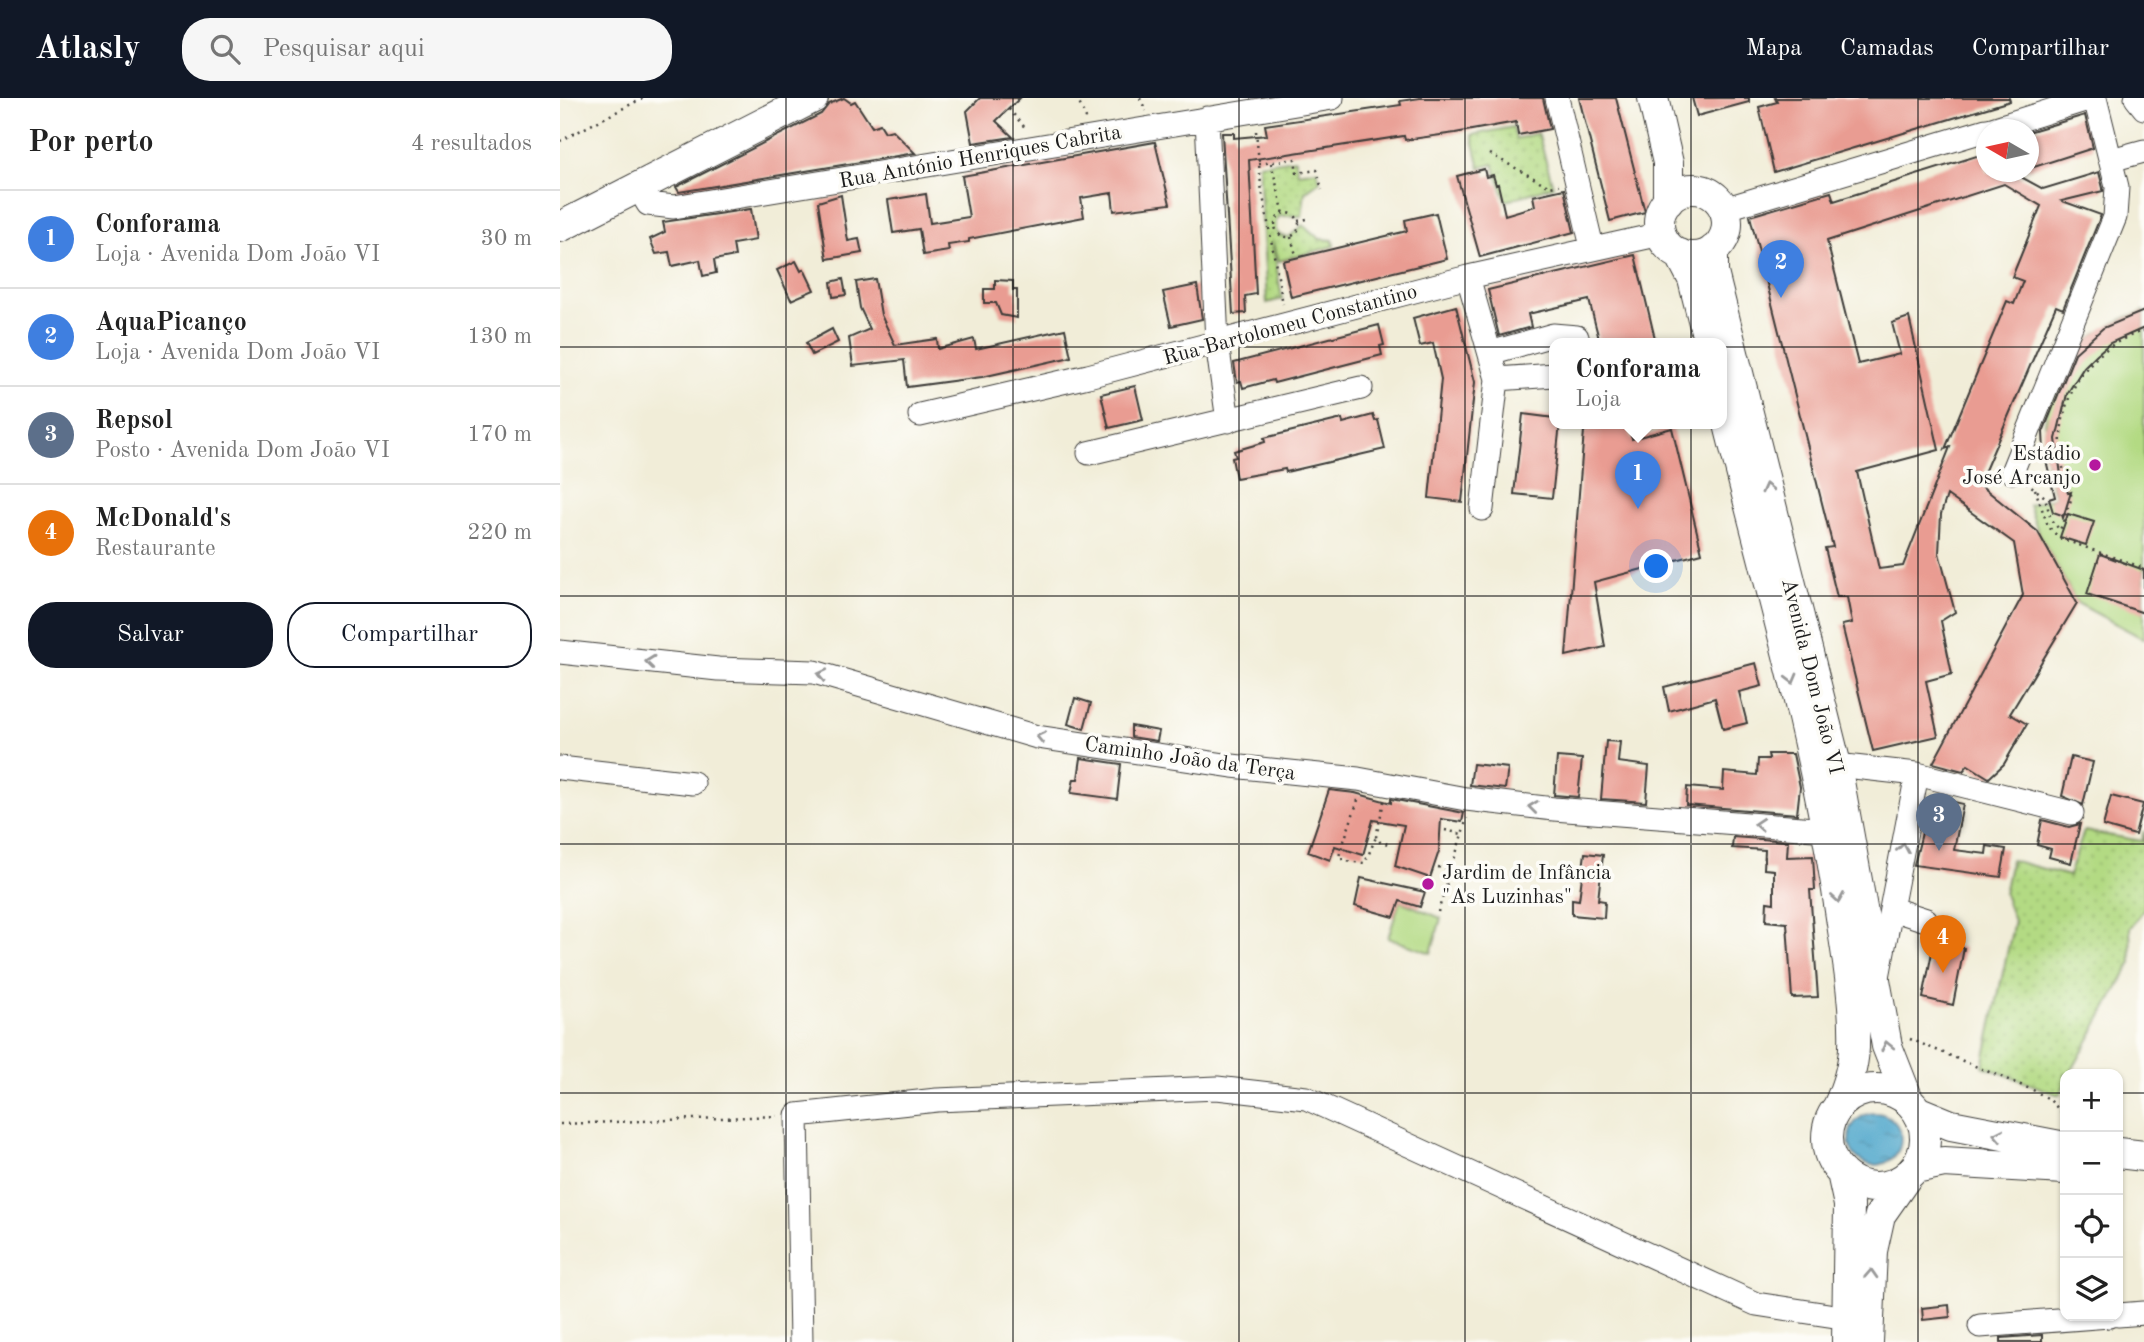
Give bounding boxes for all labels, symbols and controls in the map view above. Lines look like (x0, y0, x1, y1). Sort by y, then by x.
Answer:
search box (182, 18, 672, 81)
icon: search (206, 30, 244, 68)
text: Atlasly (35, 33, 140, 66)
text: Pesquisar aqui (262, 36, 425, 62)
text: Mapa (1746, 37, 1802, 61)
text: Camadas (1840, 37, 1934, 61)
text: Compartilhar (1972, 37, 2109, 61)
north arrow (1976, 119, 2039, 182)
street label: Rua António Henriques Cabrita (837, 122, 1123, 193)
text: Por perto (28, 128, 154, 158)
text: 4 resultados (411, 132, 532, 155)
text: Conforama (95, 212, 220, 238)
text: 1 (44, 227, 58, 250)
text: 30 m (481, 227, 532, 250)
pin: 2 (1758, 240, 1804, 298)
text: Loja · Avenida Dom João VI (95, 243, 380, 266)
street label: Rua Bartolomeu Constantino (1161, 281, 1420, 370)
text: AquaPicanço (95, 310, 247, 336)
text: 2 (44, 325, 58, 348)
text: 130 m (467, 325, 532, 348)
popup (1549, 338, 1727, 429)
text: Loja · Avenida Dom João VI (95, 341, 380, 364)
text: Conforama (1575, 357, 1701, 383)
text: Loja (1575, 388, 1621, 411)
text: Repsol (95, 408, 173, 434)
text: 3 (44, 423, 58, 446)
text: 170 m (467, 423, 532, 446)
text: Posto · Avenida Dom João VI (95, 439, 390, 462)
place label: Estádio José Arcanjo (1962, 444, 2081, 489)
pin: 1 (1615, 451, 1661, 509)
marker: Estádio José Arcanjo (2087, 457, 2103, 473)
one-way arrow (1761, 482, 1775, 494)
text: McDonald's (95, 506, 231, 532)
text: 4 (44, 521, 58, 544)
text: 220 m (467, 521, 532, 544)
text: Restaurante (95, 537, 216, 560)
your location (1639, 549, 1673, 583)
street label: Avenida Dom João VI (1777, 576, 1846, 776)
button: Salvar (28, 602, 273, 668)
button: Compartilhar (287, 602, 532, 668)
one-way arrow (644, 654, 656, 669)
one-way arrow (816, 668, 828, 683)
one-way arrow (1784, 673, 1798, 685)
one-way arrow (1035, 731, 1047, 746)
street label: Caminho João da Terça (1083, 734, 1297, 785)
pin: 3 (1916, 793, 1962, 851)
one-way arrow (1527, 799, 1538, 814)
one-way arrow (1754, 817, 1765, 832)
one-way arrow (1895, 842, 1910, 854)
place label: Jardim de Infância "As Luzinhas" (1442, 863, 1611, 908)
marker: Jardim de Infância "As Luzinhas" (1420, 876, 1436, 892)
one-way arrow (1830, 892, 1845, 904)
pin: 4 (1920, 915, 1966, 973)
one-way arrow (1881, 1040, 1895, 1052)
map controls (2060, 1069, 2123, 1321)
button: + (2060, 1069, 2123, 1132)
one-way arrow (1992, 1128, 2004, 1143)
button: − (2060, 1132, 2123, 1195)
button: locate (2060, 1195, 2123, 1258)
button: layers (2060, 1258, 2123, 1321)
one-way arrow (1864, 1268, 1879, 1279)

